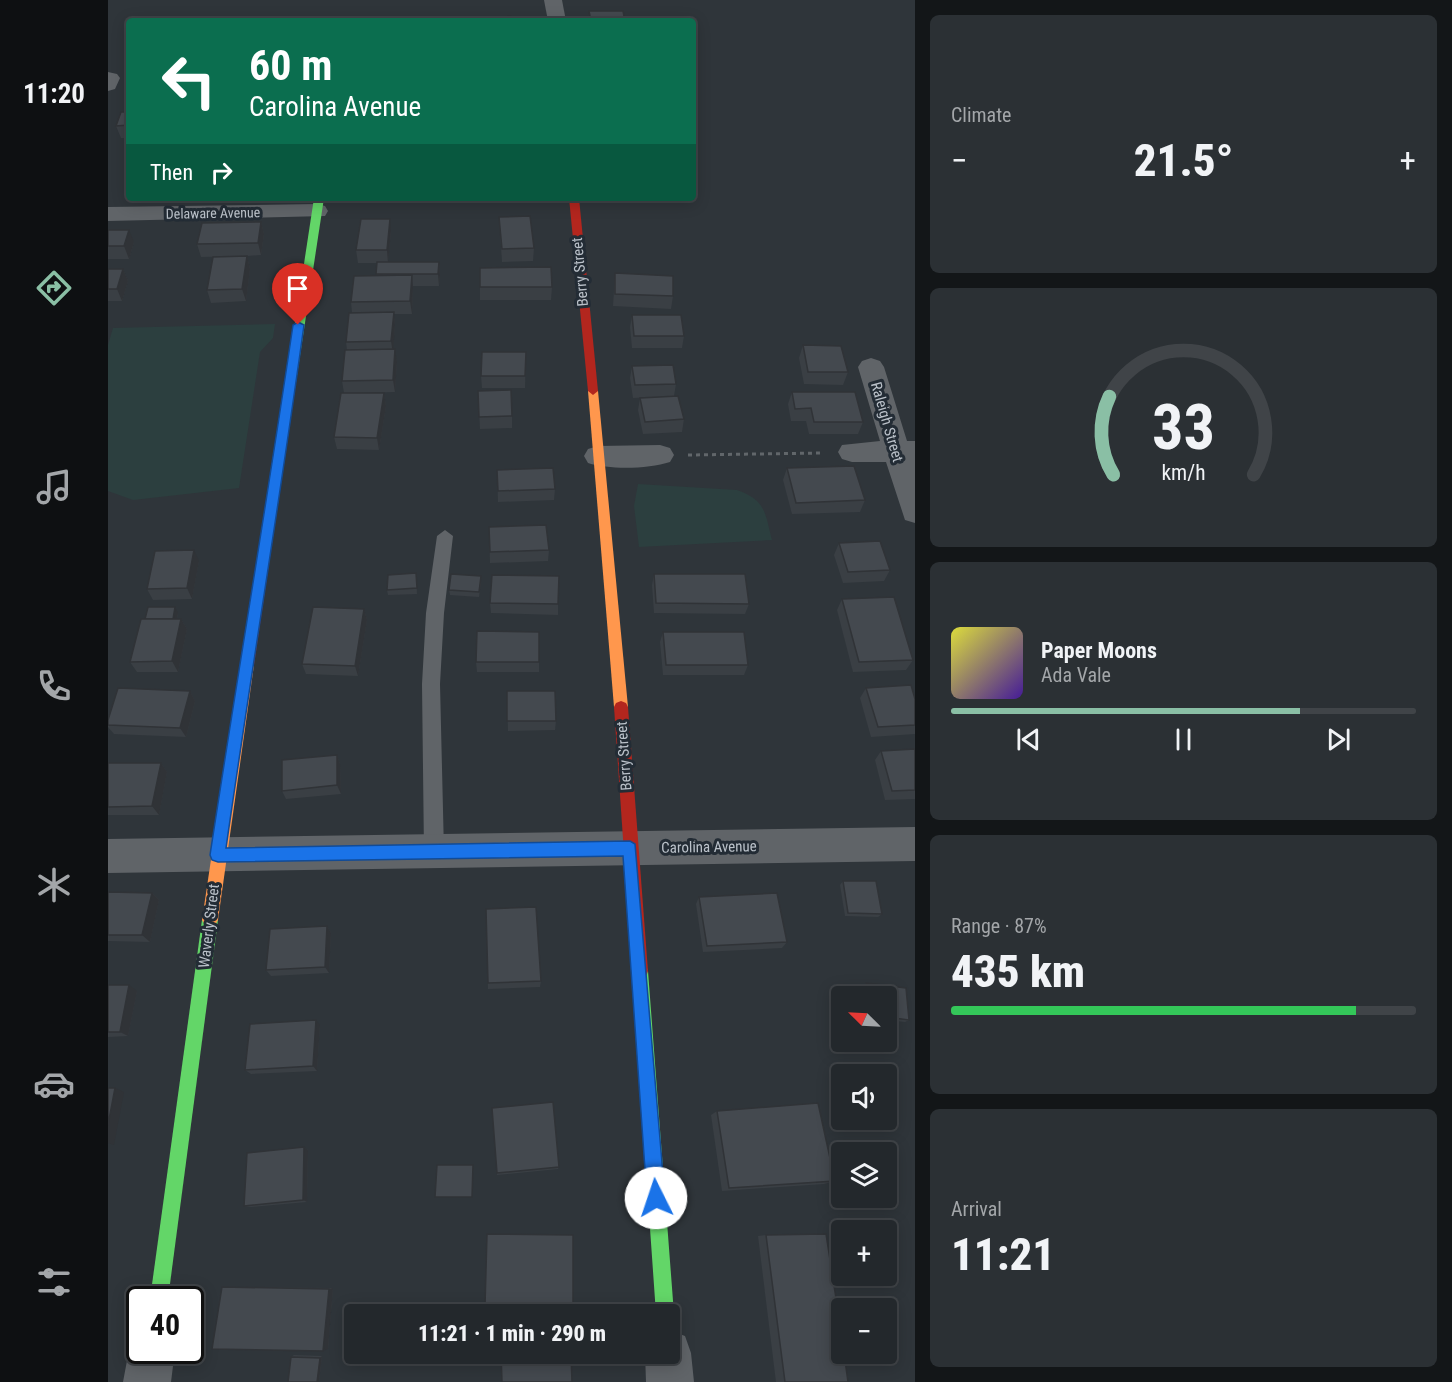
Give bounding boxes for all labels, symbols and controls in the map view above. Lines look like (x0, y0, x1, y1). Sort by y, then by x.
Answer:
text: 60 m (249, 41, 332, 90)
icon: left (150, 42, 228, 120)
text: 11:20 (23, 78, 85, 110)
text: Carolina Avenue (249, 91, 421, 123)
text: Climate (951, 103, 1011, 127)
text: 21.5° (1134, 134, 1233, 187)
text: − (951, 141, 968, 180)
text: + (1400, 141, 1416, 180)
icon: right (205, 156, 238, 189)
text: Then (150, 160, 193, 185)
street label: Delaware Avenue (166, 204, 261, 222)
street label: Berry Street (568, 237, 592, 307)
pin (272, 263, 323, 325)
icon: directions (33, 267, 75, 309)
icon: arrive (281, 272, 314, 305)
street label: Raleigh Street (867, 380, 907, 464)
text: 33 (1152, 391, 1215, 464)
text: km/h (1161, 460, 1206, 485)
icon: music (33, 466, 75, 508)
text: Paper Moons (1041, 638, 1157, 663)
text: Ada Vale (1041, 663, 1111, 687)
icon: phone (33, 665, 75, 707)
street label: Berry Street (613, 721, 635, 791)
icon: previous (1012, 723, 1045, 756)
icon: pause (1167, 723, 1200, 756)
icon: next (1322, 723, 1355, 756)
street label: Carolina Avenue (661, 837, 757, 857)
icon: climate (33, 864, 75, 906)
street label: Waverly Street (195, 883, 223, 969)
text: Range · 87% (951, 914, 1047, 938)
text: 435 km (951, 945, 1085, 998)
north arrow (831, 986, 897, 1052)
map controls (831, 986, 897, 1364)
icon: car (33, 1063, 75, 1105)
button: sound (831, 1064, 897, 1130)
button: layers (831, 1142, 897, 1208)
position arrow (624, 1166, 688, 1230)
text: Arrival (951, 1197, 1002, 1221)
button: + (831, 1220, 897, 1286)
text: 11:21 (951, 1228, 1055, 1281)
icon: filters (33, 1261, 75, 1303)
speed limit sign: 40 (126, 1286, 204, 1364)
button: − (831, 1298, 897, 1364)
text: 11:21 · 1 min · 290 m (418, 1321, 606, 1346)

